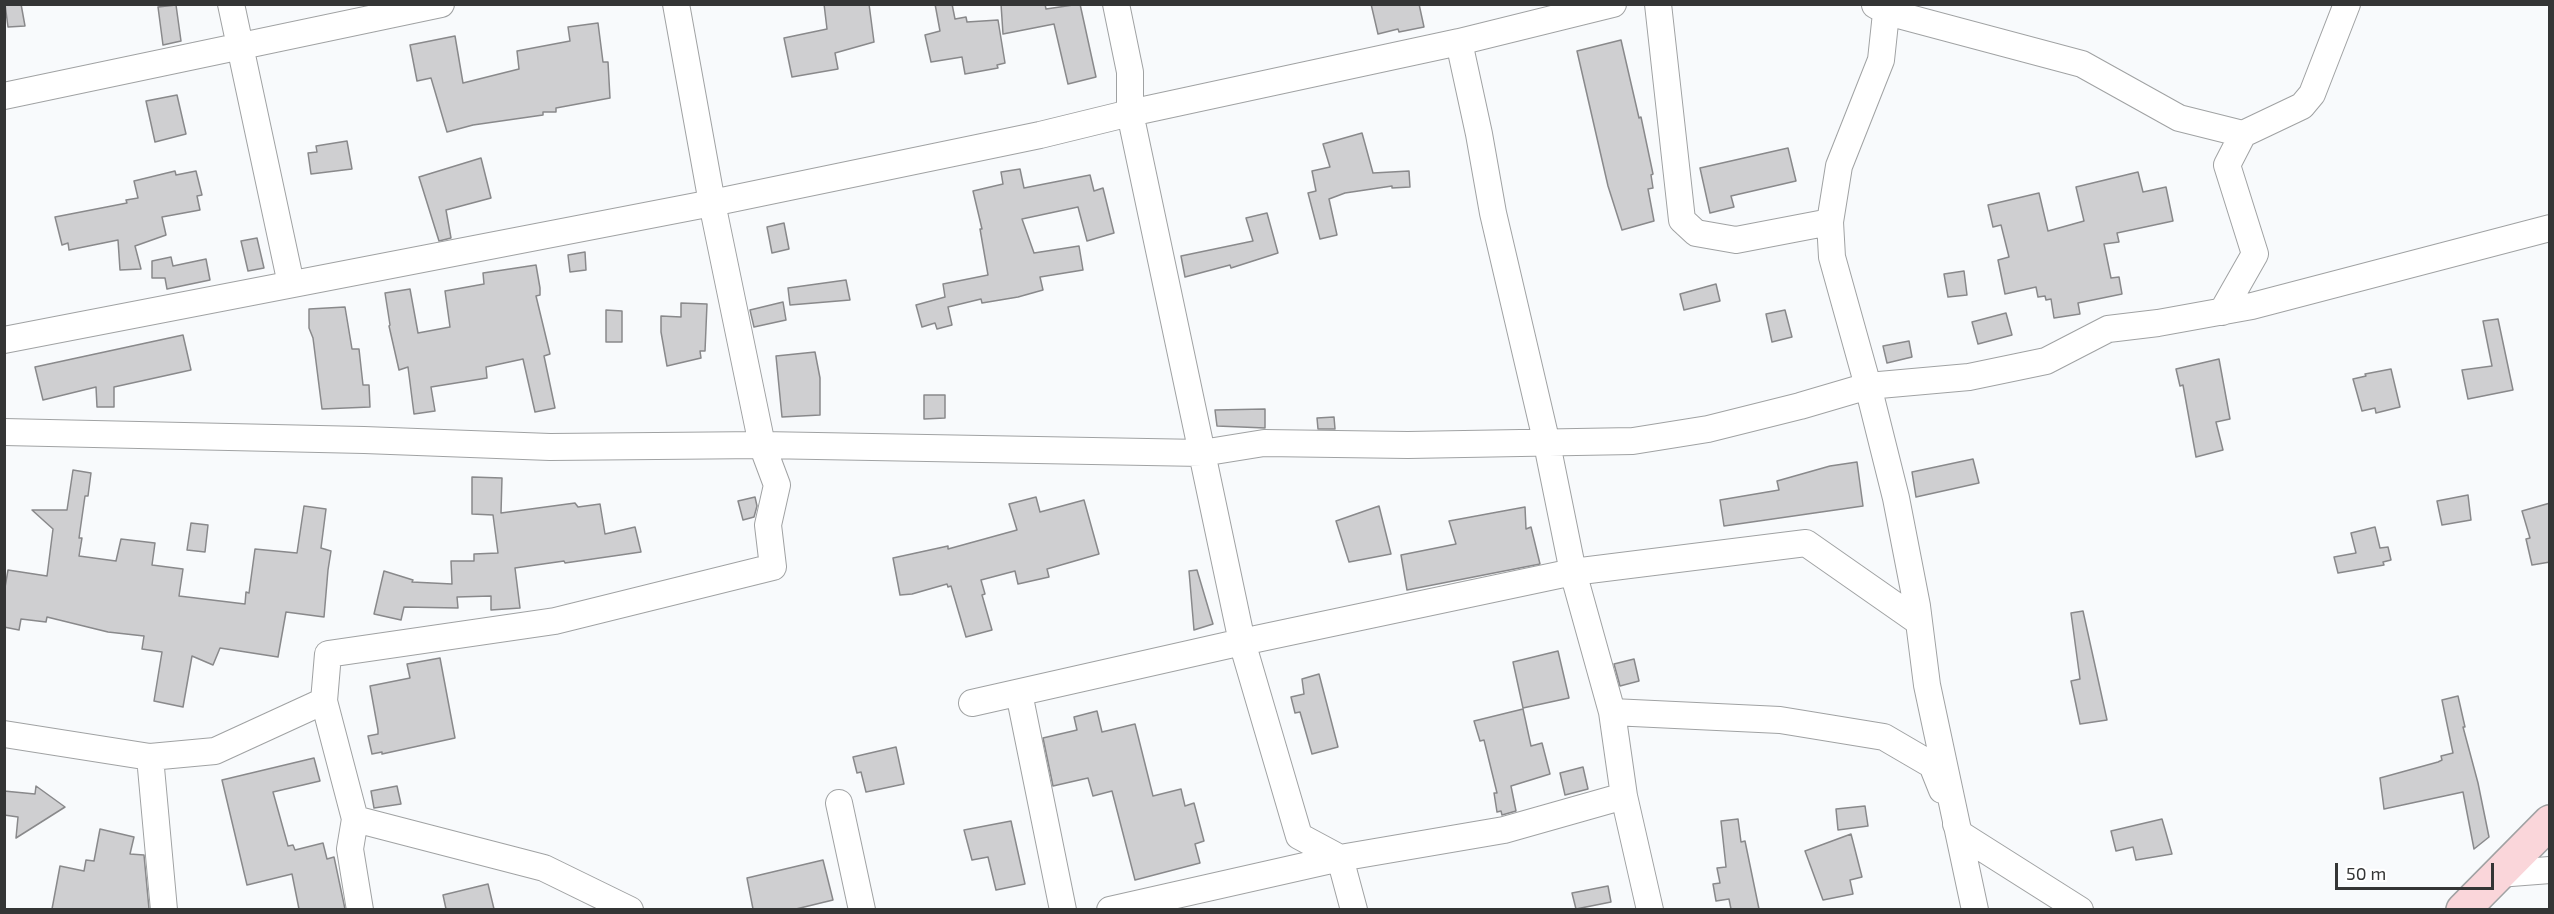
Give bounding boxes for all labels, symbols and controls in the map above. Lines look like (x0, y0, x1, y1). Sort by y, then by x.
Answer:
scale bar (2338, 851, 2497, 889)
text: 50 m (2346, 862, 2386, 884)

